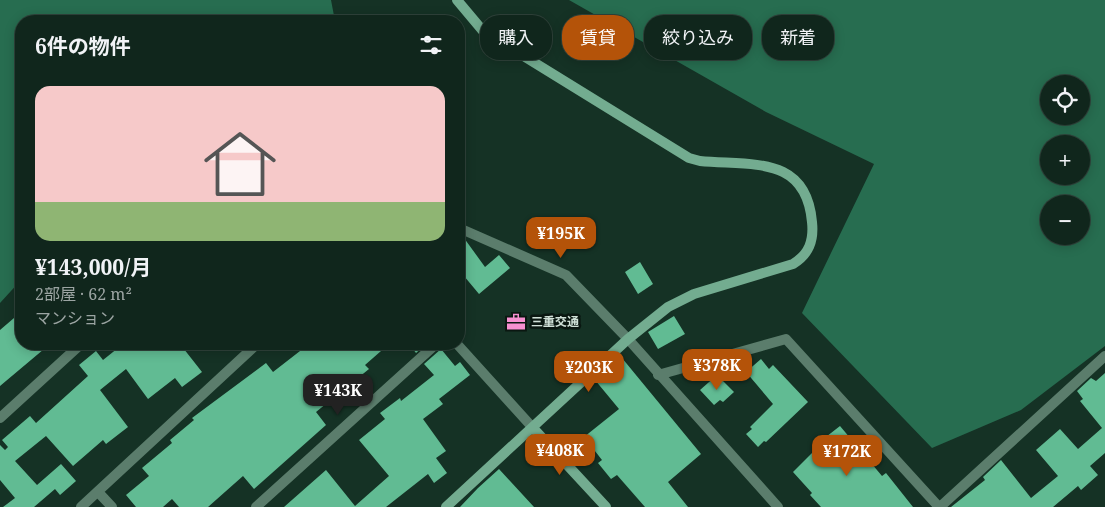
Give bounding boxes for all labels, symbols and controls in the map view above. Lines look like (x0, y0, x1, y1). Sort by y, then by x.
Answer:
chip: 購入 (480, 15, 552, 60)
chip: 賃貸 (562, 15, 634, 60)
chip: 絞り込み (644, 15, 752, 60)
chip: 新着 (762, 15, 834, 60)
icon: filters (417, 31, 445, 59)
text: 6件の物件 (35, 32, 131, 60)
map controls (1040, 75, 1090, 245)
button: locate (1040, 75, 1090, 125)
icon: home (195, 119, 285, 209)
button: + (1040, 135, 1090, 185)
button: − (1040, 195, 1090, 245)
pin: ¥195K (526, 216, 596, 259)
text: ¥195K (537, 222, 585, 244)
text: ¥143,000/月 (35, 253, 151, 281)
text: 2部屋 · 62 m² (35, 283, 132, 305)
text: マンション (35, 307, 115, 329)
office icon: 三重交通 (505, 311, 527, 333)
place label: 三重交通 (531, 313, 579, 330)
pin: ¥378K (682, 348, 752, 391)
pin: ¥203K (554, 350, 624, 393)
text: ¥378K (693, 354, 741, 376)
text: ¥203K (565, 356, 613, 378)
pin: ¥143K (303, 374, 373, 416)
text: ¥143K (314, 379, 362, 401)
pin: ¥408K (525, 434, 595, 476)
pin: ¥172K (812, 434, 882, 477)
text: ¥408K (536, 439, 584, 461)
text: ¥172K (823, 440, 871, 462)

